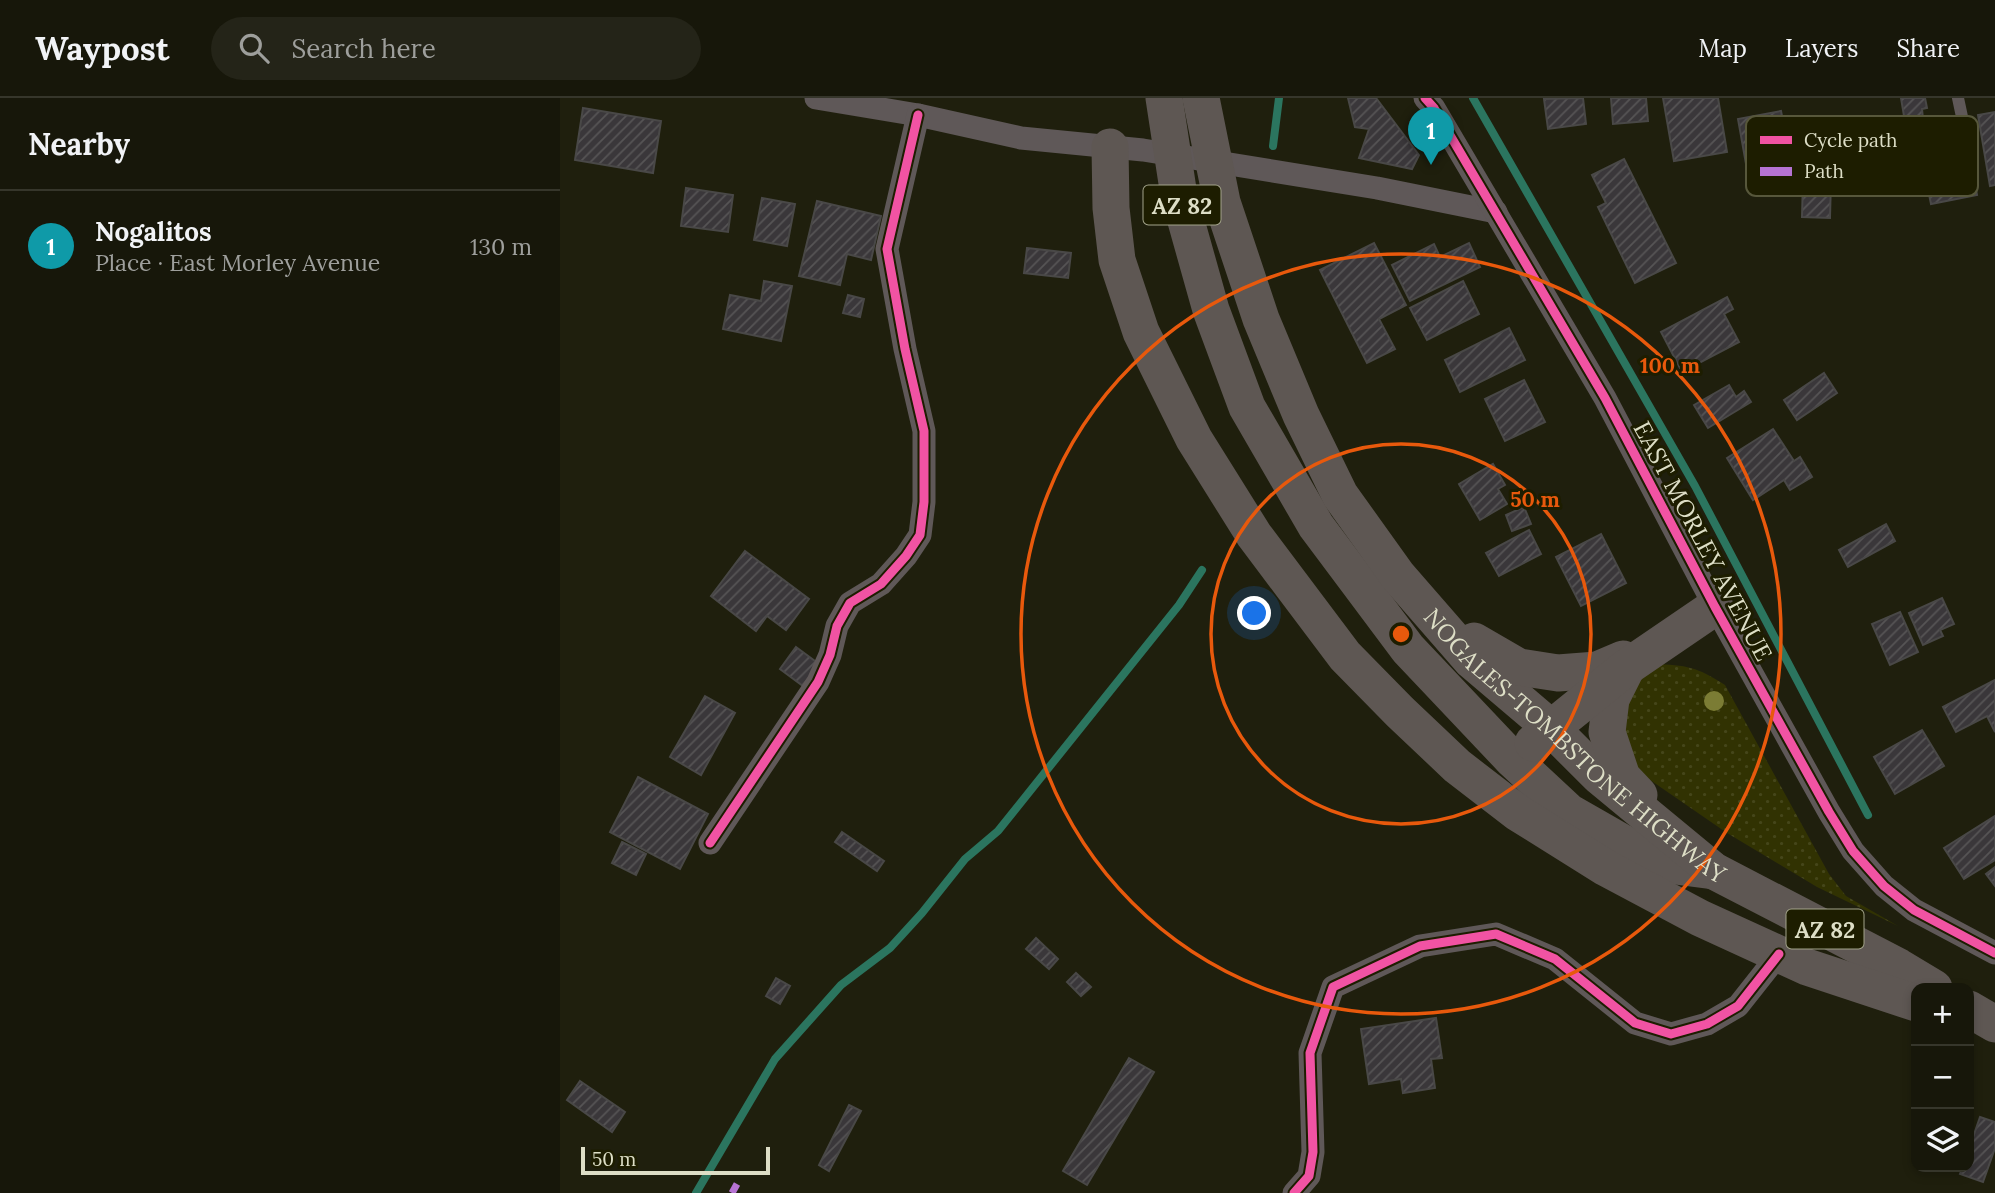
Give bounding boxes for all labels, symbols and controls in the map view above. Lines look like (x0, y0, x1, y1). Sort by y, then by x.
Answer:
search box (211, 17, 701, 80)
text: Waypost (35, 27, 169, 69)
icon: search (235, 29, 273, 67)
text: Search here (291, 32, 436, 65)
text: Map (1698, 33, 1747, 64)
text: Layers (1785, 33, 1858, 64)
text: Share (1896, 33, 1960, 64)
pin: 1 (1408, 107, 1454, 165)
legend (1746, 116, 1978, 196)
text: Nearby (28, 125, 130, 163)
text: Cycle path (1804, 128, 1897, 152)
text: Path (1804, 159, 1844, 183)
road number: AZ 82 (1144, 186, 1220, 225)
text: Nogalitos (95, 215, 212, 248)
text: 1 (46, 232, 56, 261)
text: 130 m (470, 232, 532, 261)
text: Place · East Morley Avenue (95, 248, 380, 277)
text: 100 m (1640, 352, 1700, 379)
street label: EAST MORLEY AVENUE (1627, 416, 1779, 666)
text: 50 m (1510, 486, 1560, 513)
your location (1237, 596, 1271, 630)
street label: NOGALES-TOMBSTONE HIGHWAY (1417, 601, 1732, 890)
centre of rings (1389, 622, 1413, 646)
road number: AZ 82 (1786, 909, 1864, 948)
map controls (1911, 983, 1974, 1172)
button: + (1911, 983, 1974, 1046)
button: − (1911, 1046, 1974, 1109)
button: layers (1911, 1109, 1974, 1172)
scale bar (581, 1144, 770, 1176)
text: 50 m (592, 1147, 636, 1171)

